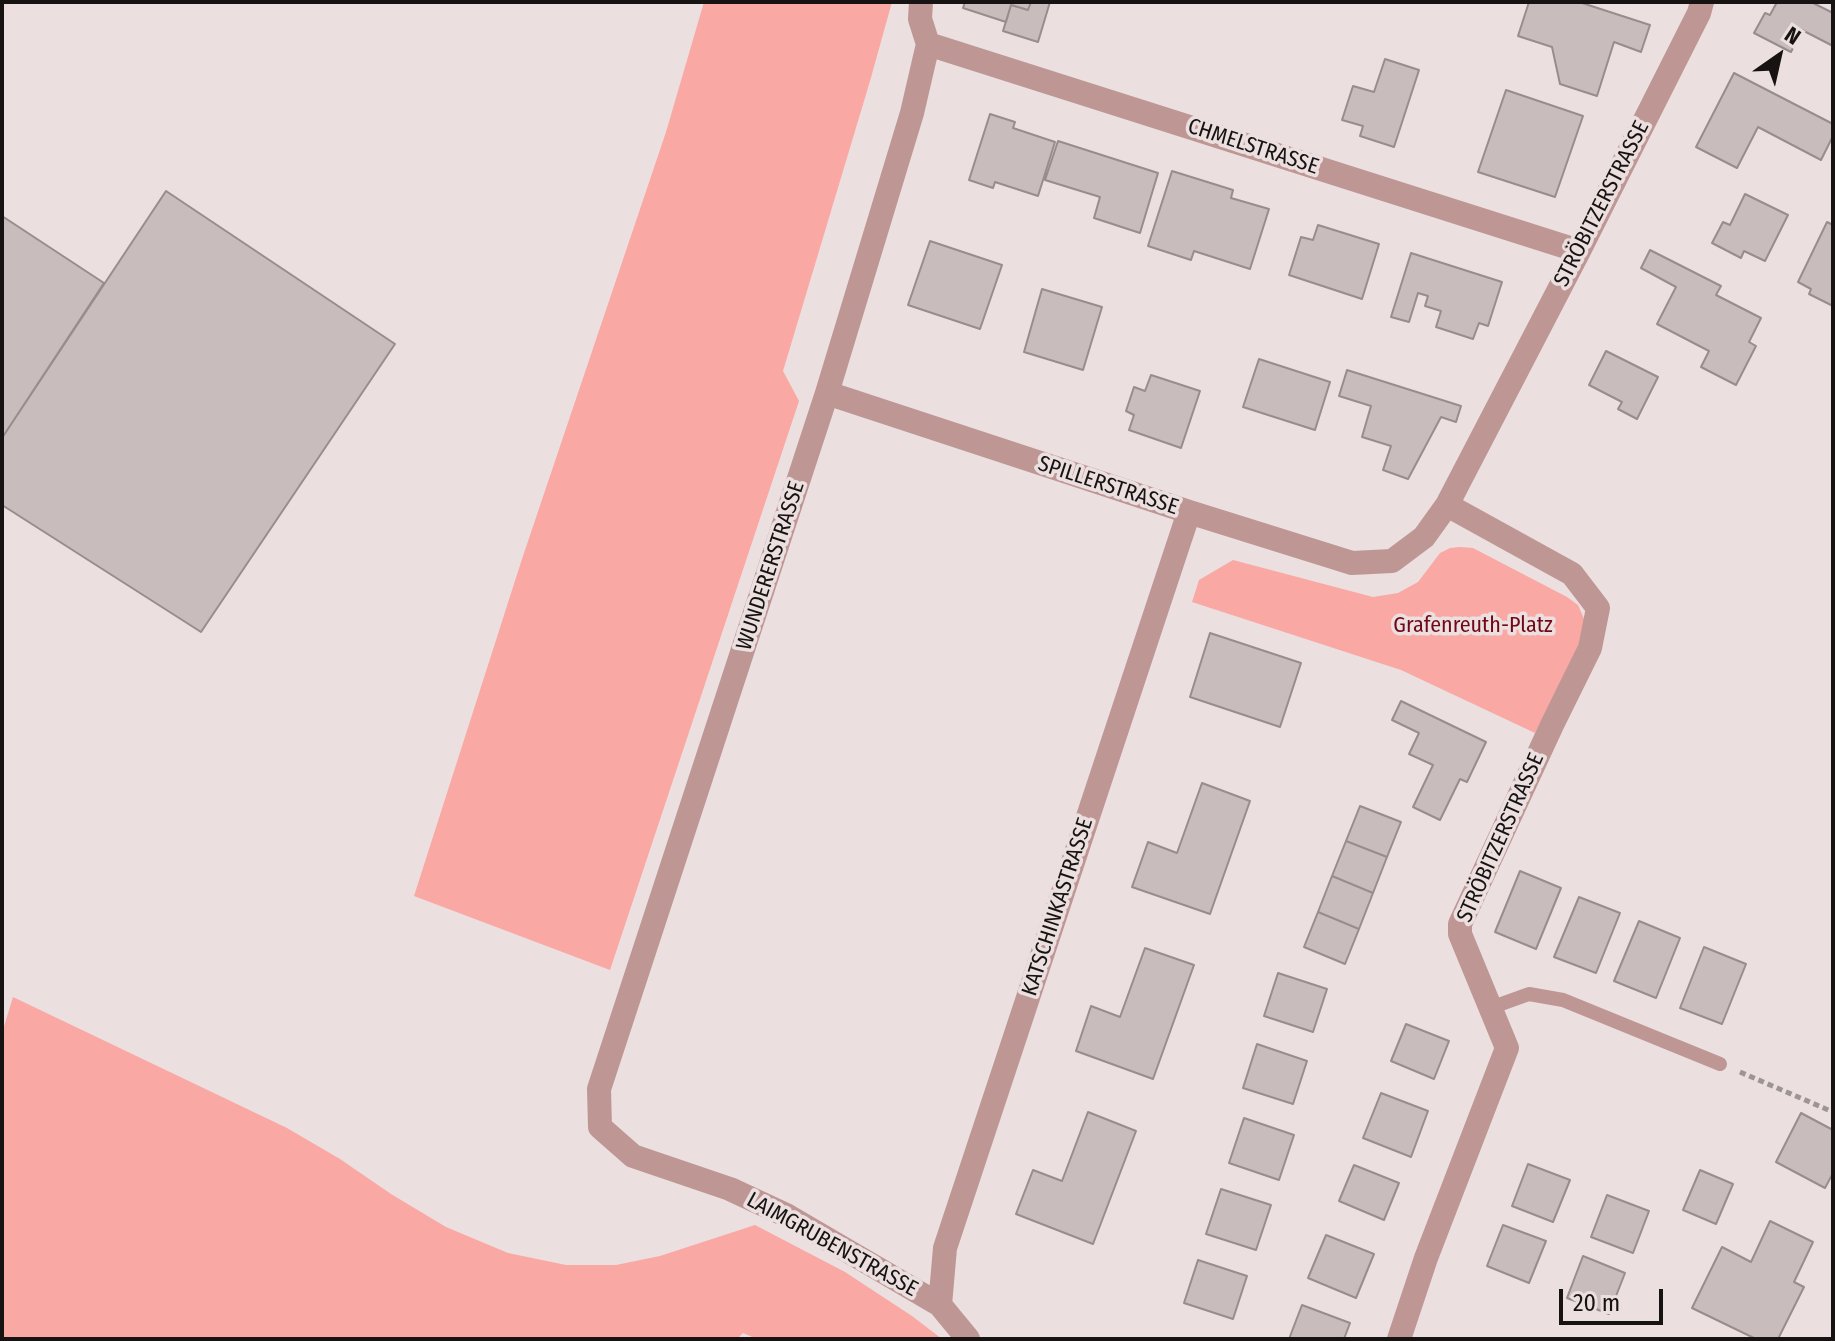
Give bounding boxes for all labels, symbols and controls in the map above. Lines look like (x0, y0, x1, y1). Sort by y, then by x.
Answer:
north arrow (1739, 16, 1819, 96)
text: N (1780, 21, 1806, 51)
street label: CHMELSTRASSE (1184, 113, 1322, 181)
street label: STRÖBITZERSTRASSE (1549, 117, 1655, 291)
street label: SPILLERSTRASSE (1035, 451, 1181, 521)
street label: WUNDERERSTRASSE (731, 478, 811, 654)
park label: Grafenreuth-Platz (1393, 613, 1553, 639)
street label: STRÖBITZERSTRASSE (1452, 749, 1550, 927)
street label: KATSCHINKASTRASSE (1017, 815, 1099, 999)
street label: LAIMGRUBENSTRASSE (742, 1187, 922, 1303)
scale bar (1563, 1273, 1667, 1323)
text: 20 m (1573, 1289, 1620, 1317)

